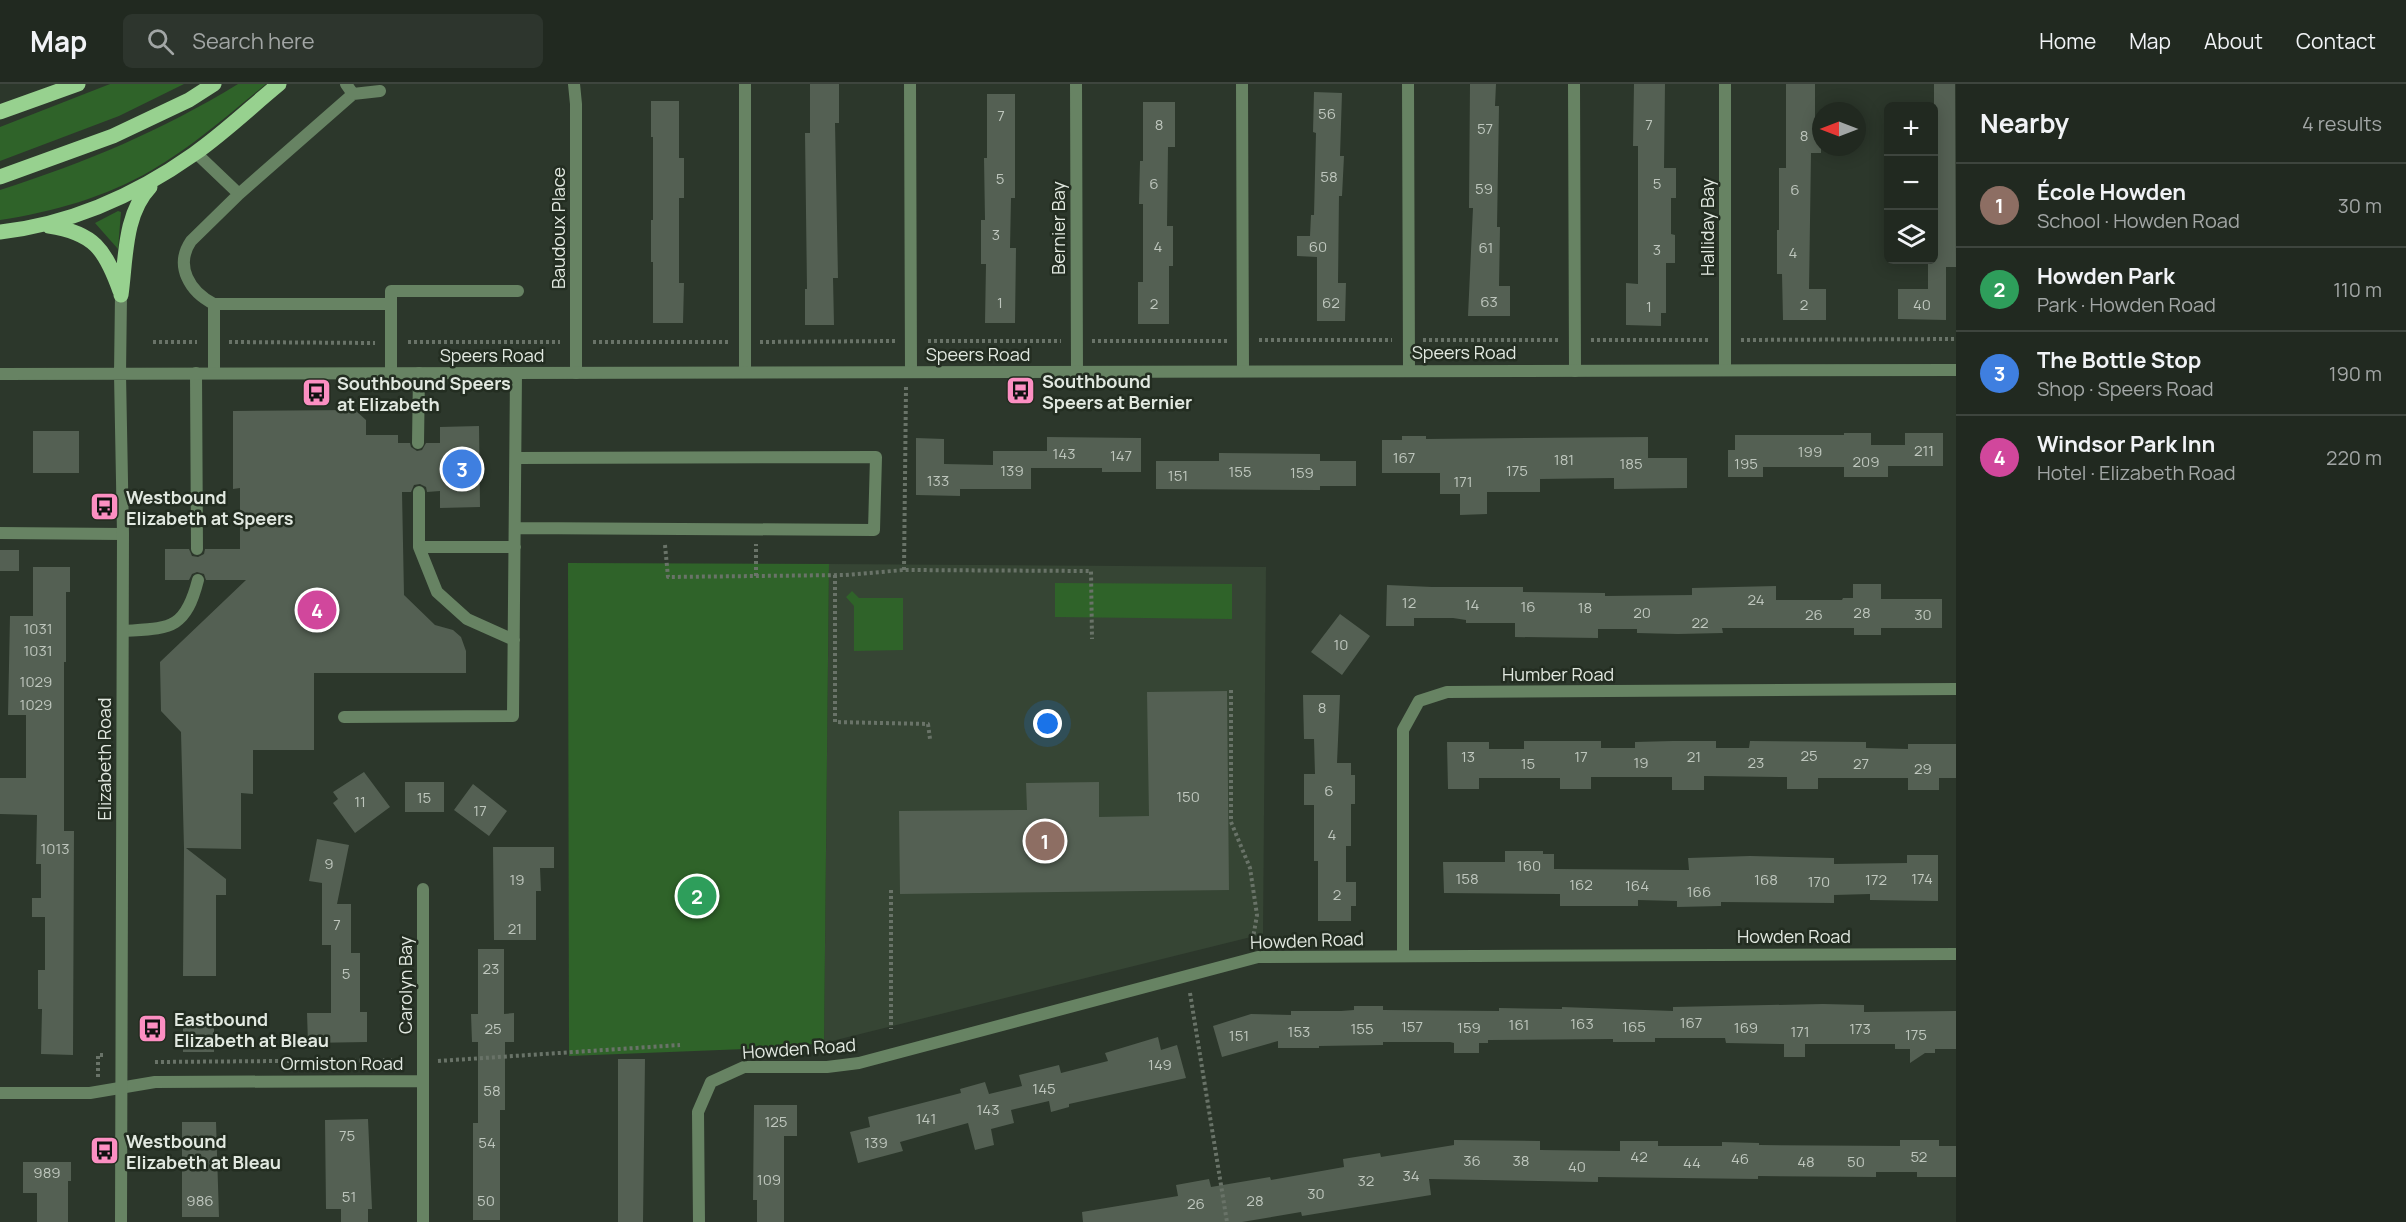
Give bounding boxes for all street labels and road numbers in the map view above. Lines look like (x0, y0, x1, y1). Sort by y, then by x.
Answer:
street label: Baudoux Place (546, 167, 570, 289)
street label: Halliday Bay (1695, 177, 1719, 276)
street label: Bernier Bay (1046, 181, 1070, 275)
street label: Speers Road (1412, 340, 1516, 364)
street label: Speers Road (926, 342, 1030, 366)
street label: Speers Road (440, 343, 544, 367)
street label: Humber Road (1502, 662, 1614, 686)
street label: Elizabeth Road (92, 698, 116, 821)
street label: Howden Road (1737, 924, 1851, 948)
street label: Howden Road (1250, 926, 1364, 954)
street label: Carolyn Bay (393, 936, 417, 1034)
street label: Howden Road (741, 1032, 857, 1064)
street label: Ormiston Road (281, 1051, 403, 1075)

